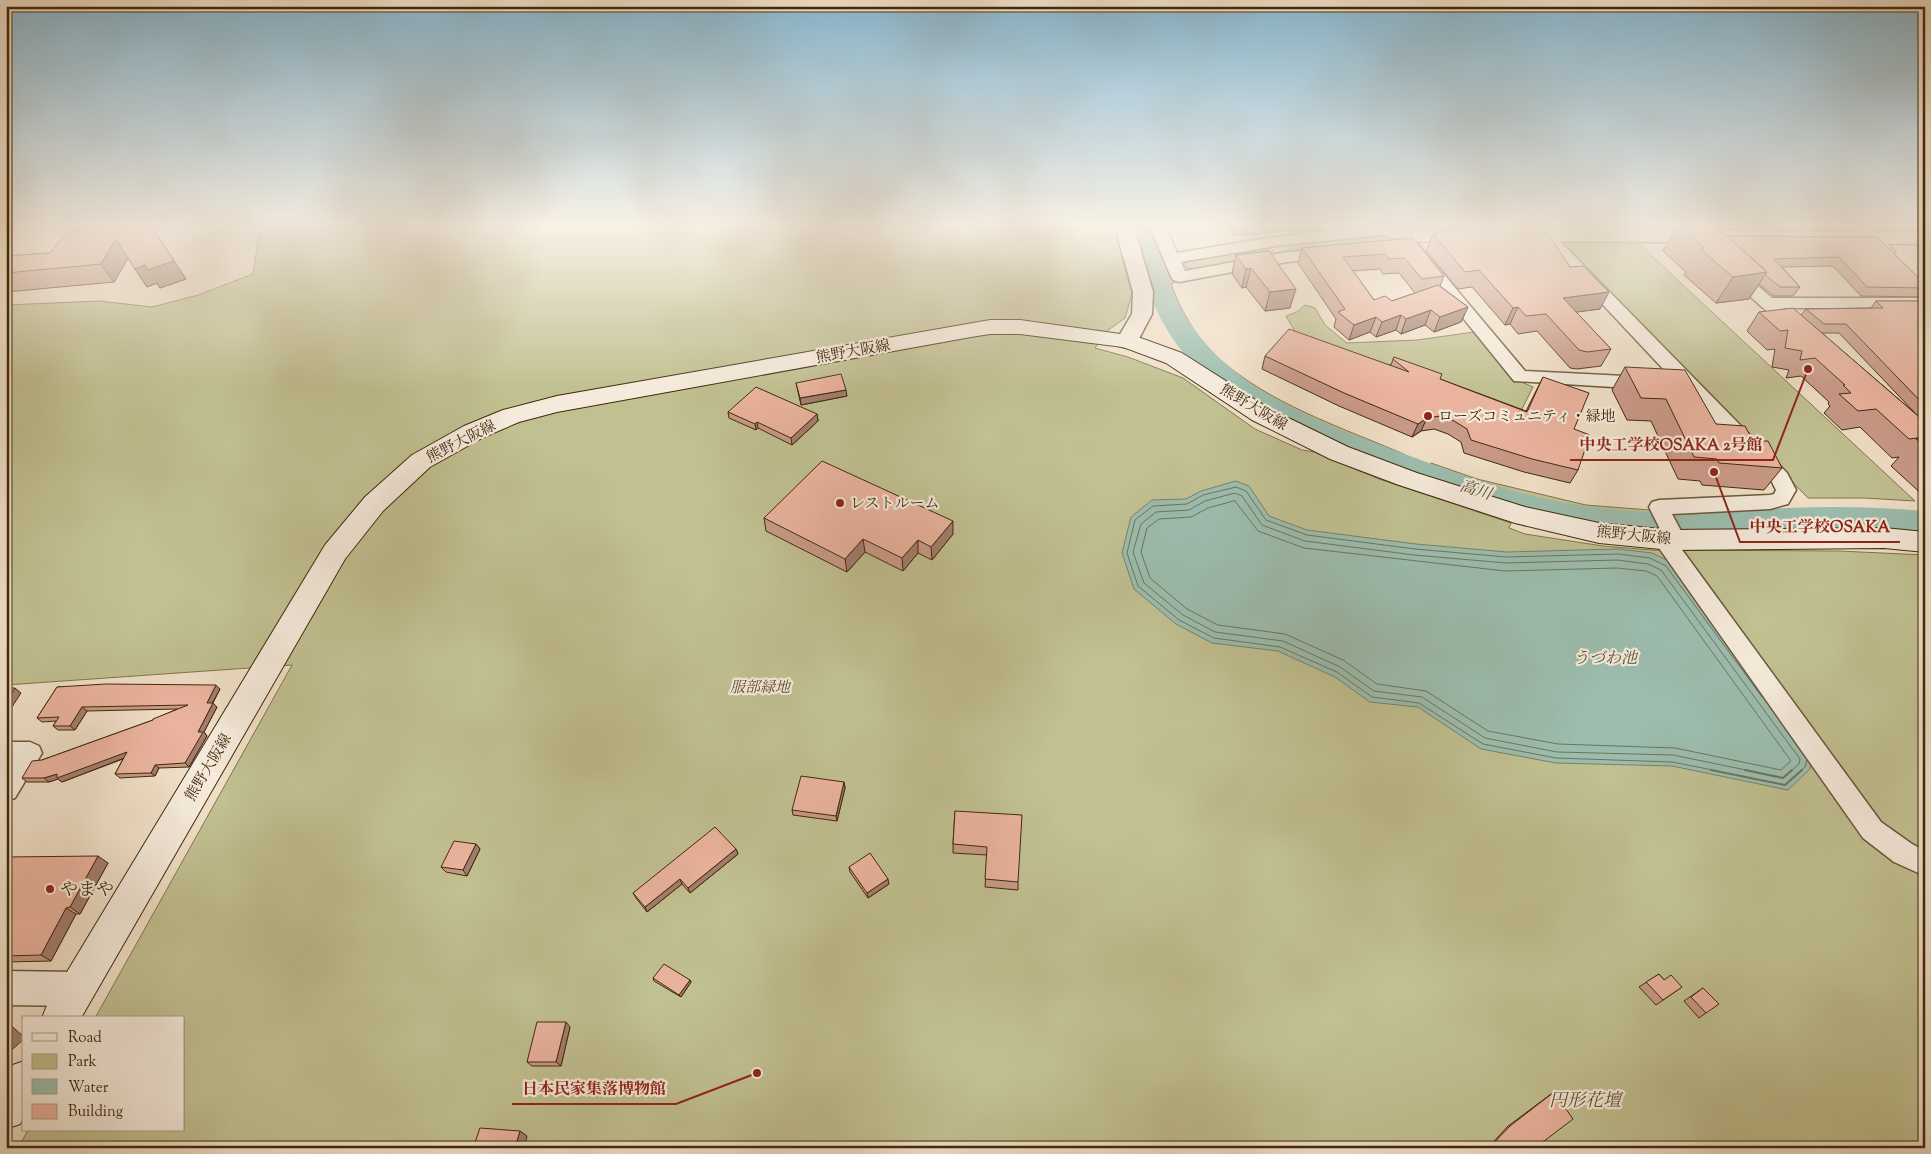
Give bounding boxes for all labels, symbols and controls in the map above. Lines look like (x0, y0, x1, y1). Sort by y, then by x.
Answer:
street label: 熊野大阪線 (814, 336, 892, 369)
street label: 熊野大阪線 (1216, 380, 1291, 437)
place label: ローズコミュニティ・緑地 (1438, 407, 1616, 428)
marker: ローズコミュニティ・緑地 (1422, 410, 1434, 422)
street label: 熊野大阪線 (423, 416, 500, 469)
callout: 中央工学校OSAKA 2号館 (1570, 429, 1773, 460)
text: 中央工学校OSAKA 2号館 (1579, 435, 1763, 458)
water label: 高川 (1457, 476, 1496, 508)
place label: レストルーム (850, 494, 940, 515)
marker: レストルーム (834, 497, 846, 509)
callout: 中央工学校OSAKA (1740, 511, 1900, 542)
text: 中央工学校OSAKA (1750, 517, 1890, 540)
street label: 熊野大阪線 (1595, 522, 1672, 551)
water label: うづわ池 (1573, 648, 1639, 671)
park label: 服部緑地 (730, 678, 792, 699)
street label: 熊野大阪線 (181, 730, 238, 805)
place label: やまや (60, 878, 114, 904)
marker: やまや (44, 883, 56, 895)
legend (22, 1016, 185, 1132)
text: Road (68, 1028, 102, 1049)
text: Park (68, 1052, 97, 1073)
callout: 日本民家集落博物館 (512, 1073, 676, 1104)
text: Water (68, 1078, 109, 1099)
text: 日本民家集落博物館 (522, 1079, 666, 1102)
park label: 円形花壇 (1549, 1089, 1624, 1115)
text: Building (68, 1102, 123, 1123)

